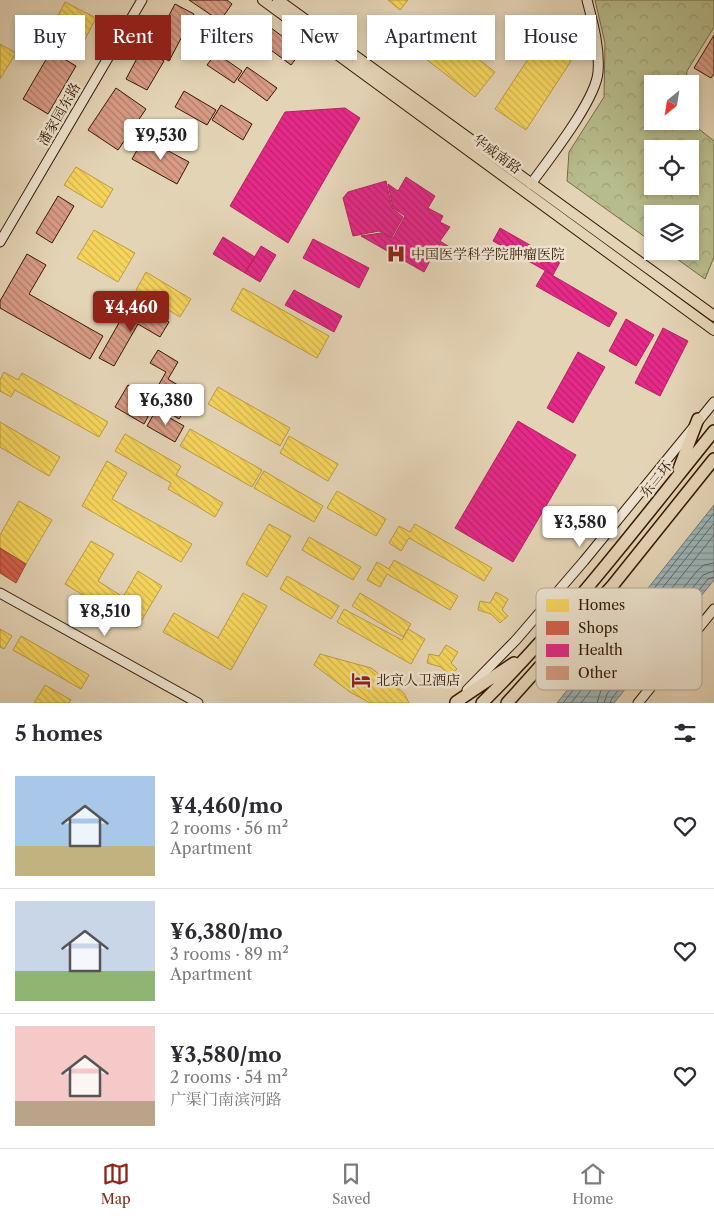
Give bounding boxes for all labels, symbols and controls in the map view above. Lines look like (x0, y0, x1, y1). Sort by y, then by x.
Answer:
chip: Buy (15, 15, 85, 60)
chip: Rent (95, 15, 171, 60)
chip: Filters (181, 15, 272, 60)
chip: New (282, 15, 357, 60)
chip: Apartment (367, 15, 495, 60)
chip: House (505, 15, 596, 60)
north arrow (644, 75, 699, 130)
map controls (644, 75, 699, 260)
street label: 潘家园东路 (34, 79, 84, 149)
pin: ¥9,530 (120, 119, 202, 161)
text: ¥9,530 (135, 125, 187, 145)
street label: 华威南路 (469, 130, 525, 178)
button: locate (644, 140, 699, 195)
button: layers (644, 205, 699, 260)
hospital icon: 中国医学科学院肿瘤医院 (385, 243, 407, 265)
place label: 中国医学科学院肿瘤医院 (411, 245, 565, 263)
pin: ¥4,460 (90, 290, 172, 333)
text: ¥4,460 (104, 297, 158, 317)
pin: ¥6,380 (125, 384, 207, 426)
text: ¥6,380 (139, 390, 193, 410)
street label: 东二环 (636, 457, 676, 501)
pin: ¥3,580 (539, 506, 621, 548)
text: ¥3,580 (553, 512, 607, 532)
legend (536, 588, 702, 690)
pin: ¥8,510 (64, 594, 146, 637)
text: Homes (578, 596, 625, 614)
text: ¥8,510 (79, 601, 131, 621)
text: Shops (578, 619, 618, 637)
text: Health (578, 641, 623, 659)
text: Other (578, 664, 617, 682)
hotel icon: 北京人卫酒店 (350, 669, 372, 691)
place label: 北京人卫酒店 (376, 671, 460, 689)
icon: filters (671, 719, 699, 747)
text: 5 homes (15, 721, 103, 746)
text: ¥4,460/mo (170, 793, 283, 818)
icon: home (55, 796, 115, 856)
icon: heart (671, 812, 699, 840)
text: 2 rooms · 56 m² (170, 818, 288, 838)
text: Apartment (170, 838, 252, 858)
text: ¥6,380/mo (170, 919, 283, 944)
icon: home (55, 921, 115, 981)
icon: heart (671, 937, 699, 965)
text: 3 rooms · 89 m² (170, 944, 289, 964)
text: Apartment (170, 964, 252, 984)
text: ¥3,580/mo (170, 1042, 282, 1067)
icon: home (55, 1046, 115, 1106)
icon: heart (671, 1062, 699, 1090)
text: 2 rooms · 54 m² (170, 1067, 288, 1087)
text: 广渠门南滨河路 (170, 1089, 282, 1109)
tab: Map (101, 1160, 131, 1208)
tab: Saved (332, 1160, 371, 1208)
tab: Home (572, 1160, 613, 1208)

